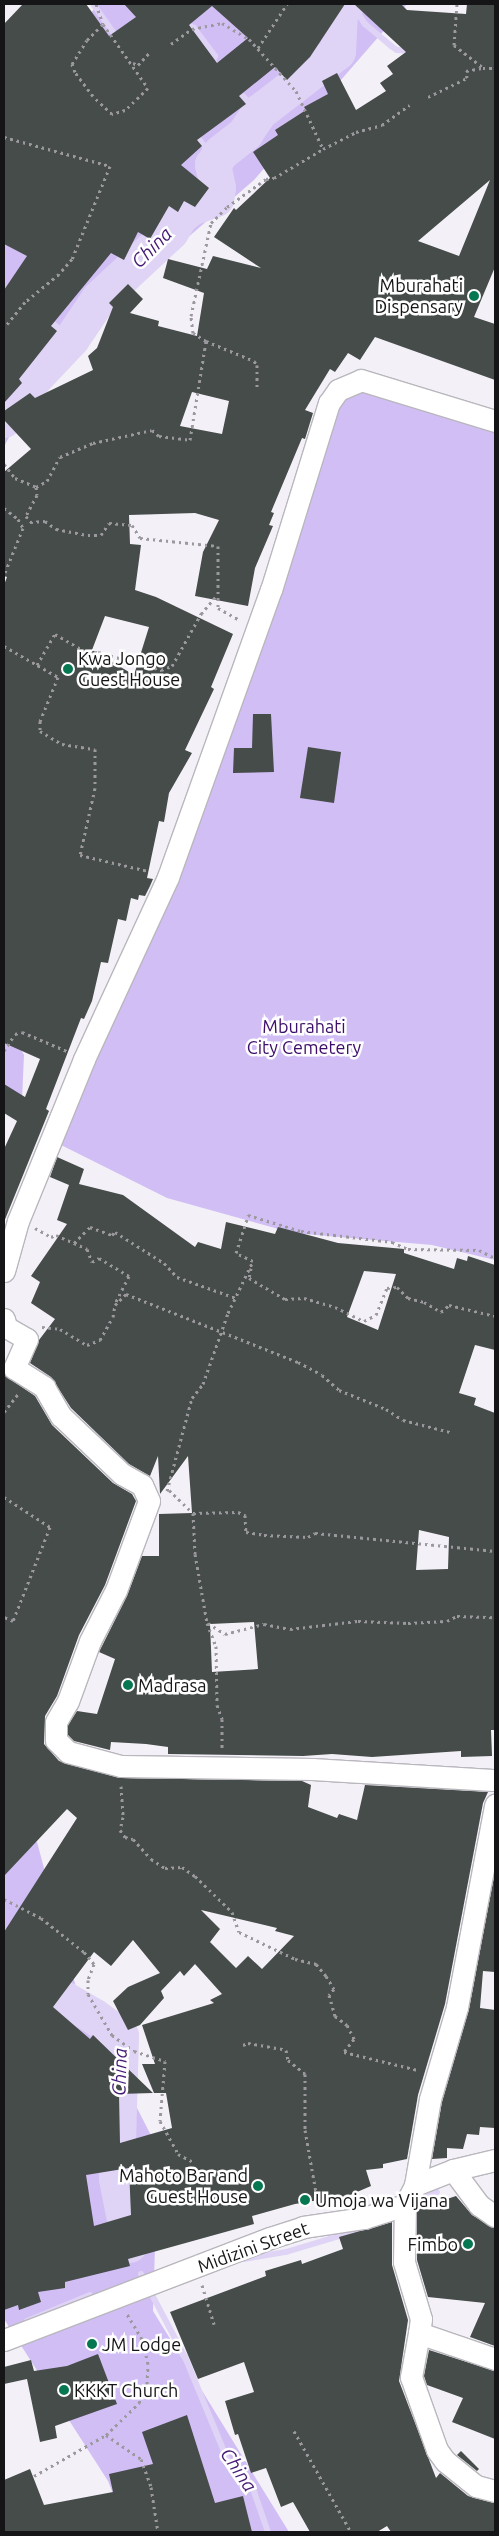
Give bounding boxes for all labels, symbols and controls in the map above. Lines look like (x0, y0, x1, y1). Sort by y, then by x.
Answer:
water label: China (127, 223, 177, 273)
place label: Mburahati Dispensary (374, 275, 463, 318)
marker: Mburahati Dispensary (467, 289, 481, 303)
place label: Kwa Jongo Guest House (78, 648, 180, 691)
marker: Kwa Jongo Guest House (62, 663, 74, 675)
park label: Mburahati City Cemetery (247, 1016, 361, 1058)
place label: Madrasa (138, 1674, 207, 1696)
marker: Madrasa (122, 1679, 134, 1691)
water label: China (108, 2048, 132, 2096)
place label: Mahoto Bar and Guest House (119, 2165, 248, 2208)
marker: Mahoto Bar and Guest House (252, 2180, 264, 2192)
place label: Umoja wa Vijana (315, 2189, 448, 2211)
marker: Umoja wa Vijana (299, 2194, 311, 2206)
street label: Midizini Street (195, 2217, 311, 2277)
place label: Fimbo (408, 2233, 458, 2255)
marker: Fimbo (462, 2238, 474, 2250)
place label: JM Lodge (102, 2333, 181, 2355)
marker: JM Lodge (86, 2338, 98, 2350)
place label: KKKT Church (74, 2379, 178, 2401)
marker: KKKT Church (58, 2384, 70, 2396)
water label: China (215, 2444, 261, 2496)

